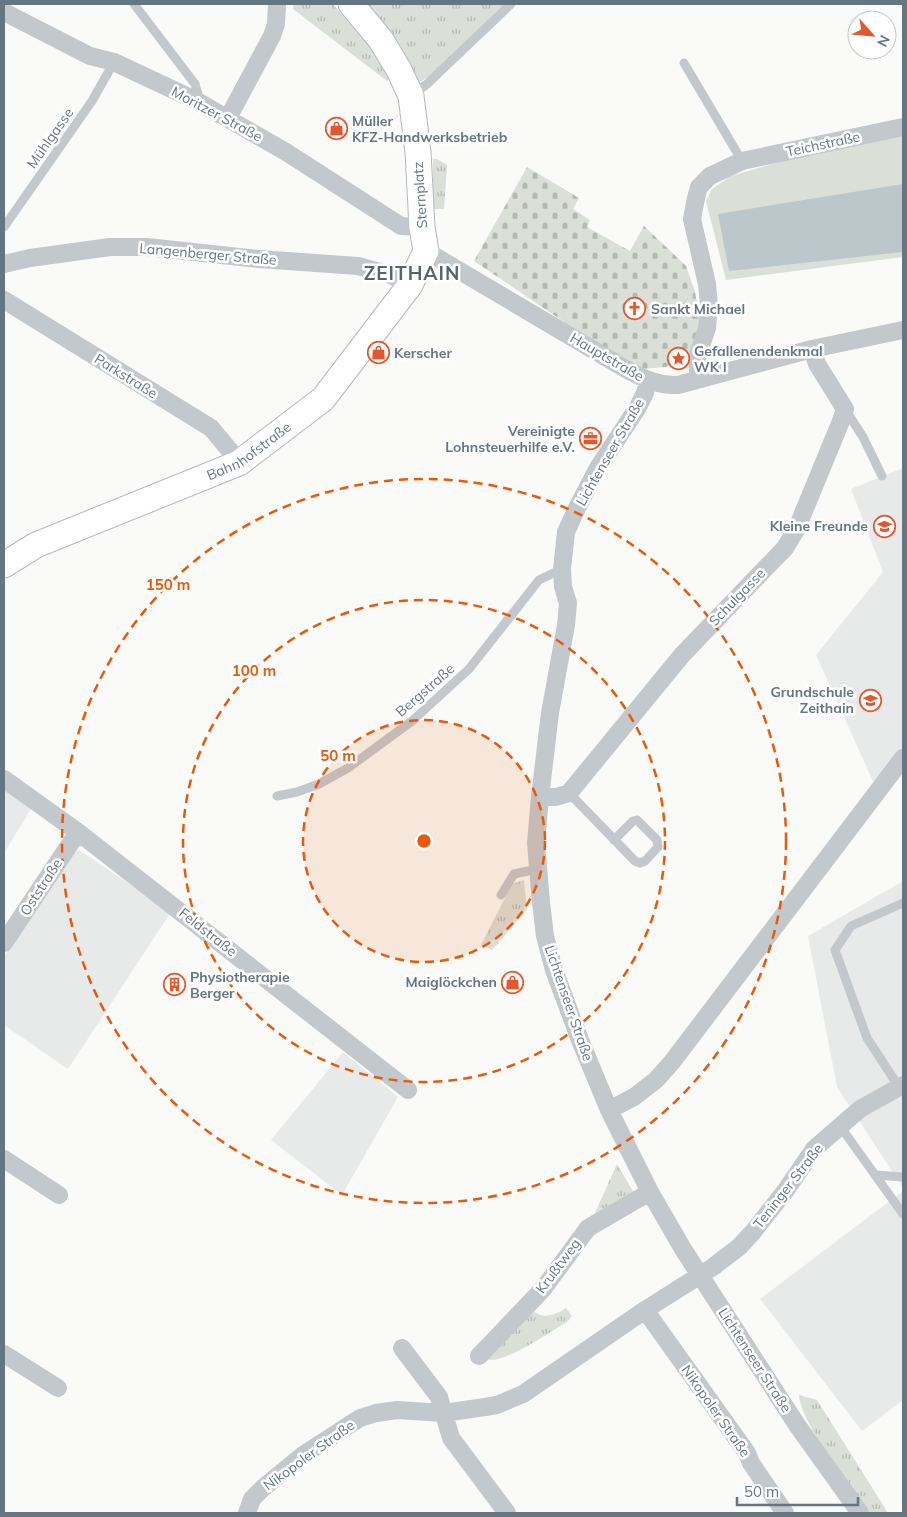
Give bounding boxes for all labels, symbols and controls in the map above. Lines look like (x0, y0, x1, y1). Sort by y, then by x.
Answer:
north arrow (847, 10, 897, 60)
text: N (873, 32, 894, 50)
street label: Moritzer Straße (168, 83, 266, 145)
street label: Mühlgasse (23, 104, 77, 172)
place label: Müller KFZ-Handwerksbetrieb (352, 112, 508, 146)
shop icon: Müller KFZ-Handwerksbetrieb (324, 117, 348, 141)
street label: Teichstraße (784, 127, 862, 161)
street label: Sternplatz (409, 161, 431, 229)
street label: Langenberger Straße (139, 239, 277, 269)
district label: ZEITHAIN (364, 261, 460, 285)
church icon: Sankt Michael (623, 297, 647, 321)
place label: Sankt Michael (651, 300, 745, 318)
street label: Hauptstraße (567, 329, 647, 385)
shop icon: Kerscher (366, 341, 390, 365)
place label: Gefallenendenkmal WK I (694, 342, 823, 376)
place label: Kerscher (394, 344, 452, 362)
place icon: Gefallenendenkmal WK I (666, 347, 690, 371)
street label: Parkstraße (91, 350, 161, 402)
street label: Lichtenseer Straße (572, 395, 648, 509)
street label: Bahnhofstraße (204, 418, 294, 484)
place label: Vereinigte Lohnsteuerhilfe e.V. (445, 422, 575, 456)
office icon: Vereinigte Lohnsteuerhilfe e.V. (579, 427, 603, 451)
school or university icon: Kleine Freunde (872, 514, 896, 538)
place label: Kleine Freunde (770, 517, 868, 535)
street label: Schulgasse (705, 564, 769, 630)
text: 150 m (146, 575, 190, 594)
street label: Bergstraße (392, 660, 458, 720)
text: 100 m (232, 661, 276, 680)
place label: Grundschule Zeithain (770, 683, 854, 717)
school or university icon: Grundschule Zeithain (858, 688, 882, 712)
text: 50 m (320, 746, 356, 765)
centre of rings (415, 832, 433, 850)
street label: Oststraße (16, 855, 66, 919)
street label: Feldstraße (175, 904, 241, 960)
street label: Lichtenseer Straße (541, 943, 597, 1063)
place label: Physiotherapie Berger (190, 968, 290, 1002)
shop icon: Maiglöckchen (501, 970, 525, 994)
building icon: Physiotherapie Berger (162, 973, 186, 997)
place label: Maiglöckchen (406, 973, 497, 991)
street label: Teninger Straße (749, 1140, 827, 1232)
street label: Krußtweg (532, 1235, 584, 1297)
street label: Lichtenseer Straße (714, 1304, 796, 1416)
street label: Nikopoler Straße (678, 1361, 754, 1461)
street label: Nikopoler Straße (260, 1416, 358, 1494)
scale bar (737, 1474, 858, 1506)
text: 50 m (744, 1482, 779, 1501)

